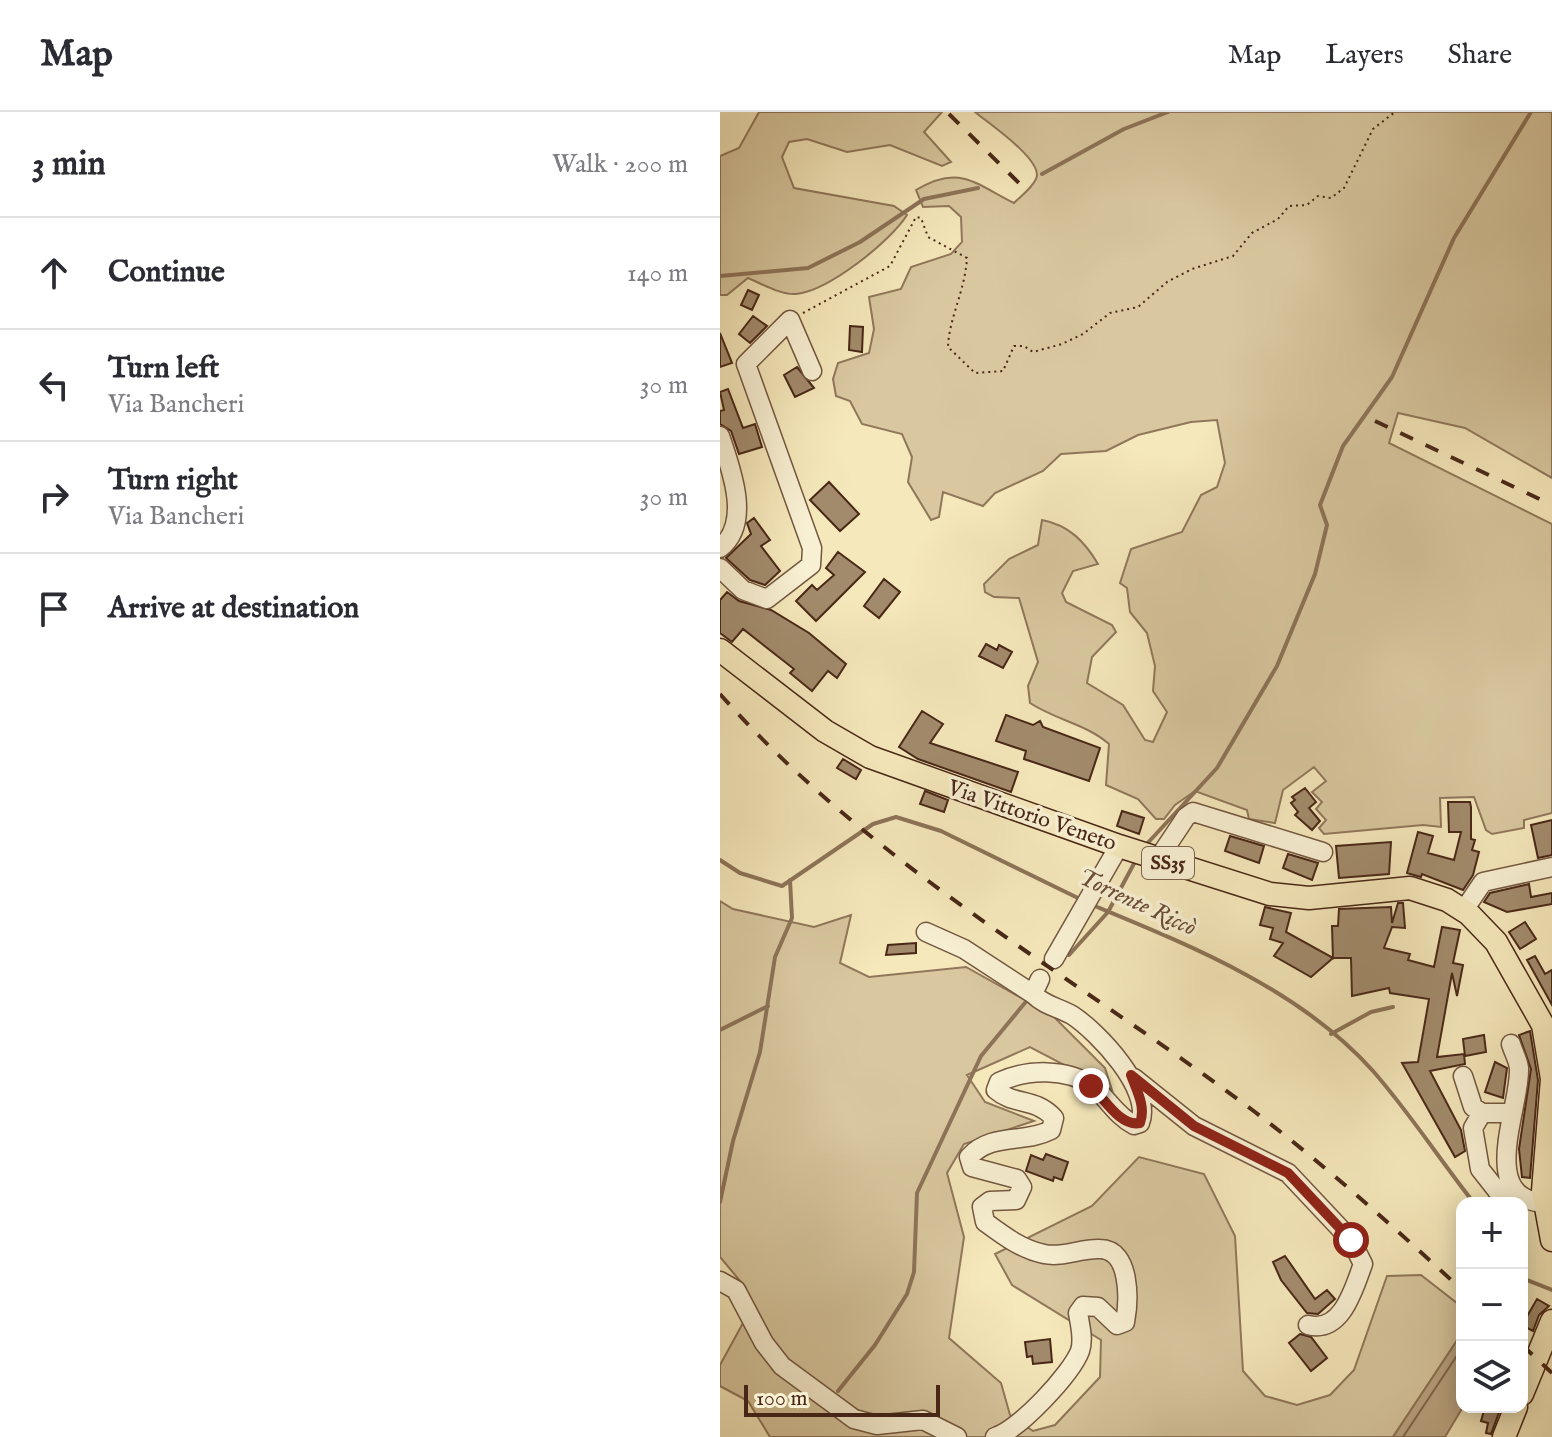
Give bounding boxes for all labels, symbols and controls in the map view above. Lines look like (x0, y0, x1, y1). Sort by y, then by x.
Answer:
text: Map (40, 31, 113, 79)
text: Map (1228, 38, 1281, 73)
text: Layers (1325, 38, 1404, 73)
text: Share (1448, 38, 1512, 73)
text: 3 min (32, 143, 106, 186)
text: Walk · 200 m (552, 148, 688, 181)
icon: ahead (32, 251, 76, 295)
text: Continue (108, 254, 225, 292)
text: 140 m (627, 257, 688, 290)
text: Turn left (108, 350, 219, 388)
icon: left (32, 363, 76, 407)
text: 30 m (640, 369, 688, 402)
text: Via Bancheri (108, 388, 245, 421)
text: Turn right (108, 462, 238, 500)
icon: right (32, 475, 76, 519)
text: 30 m (640, 481, 688, 514)
text: Via Bancheri (108, 500, 245, 533)
icon: arrive (32, 587, 76, 631)
text: Arrive at destination (108, 590, 359, 628)
street label: Via Vittorio Veneto (943, 774, 1120, 858)
road number: SS35 (1142, 847, 1194, 879)
water label: Torrente Riccò (1073, 862, 1201, 944)
route end (1073, 1068, 1109, 1104)
map controls (1456, 1197, 1528, 1413)
button: + (1456, 1197, 1528, 1269)
route start (1333, 1222, 1369, 1258)
button: − (1456, 1269, 1528, 1341)
button: layers (1456, 1341, 1528, 1413)
scale bar (744, 1381, 940, 1417)
text: 100 m (756, 1385, 808, 1413)

